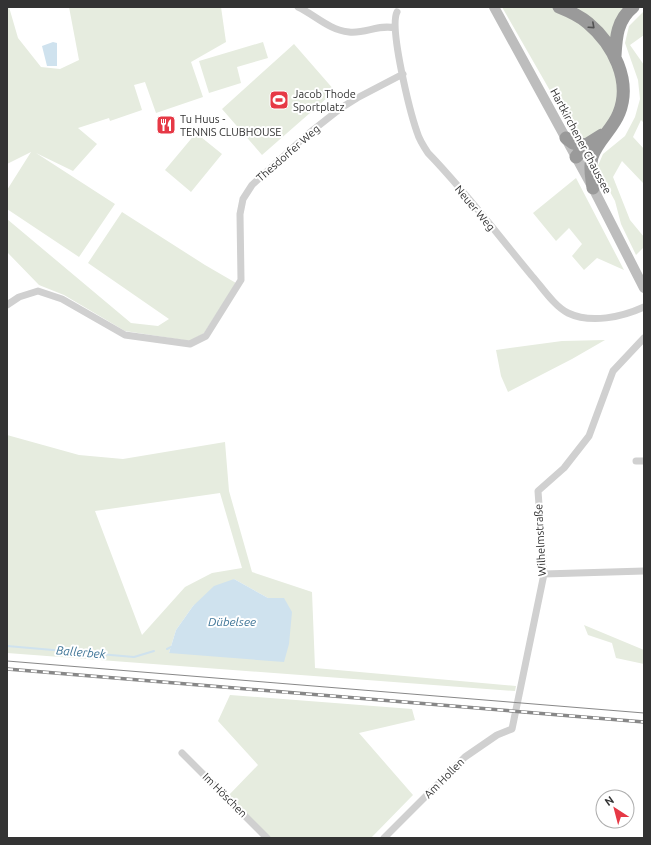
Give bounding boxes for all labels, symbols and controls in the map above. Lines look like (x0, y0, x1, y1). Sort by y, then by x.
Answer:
one-way arrow (587, 22, 594, 29)
street label: Hartkirchener Chaussee (548, 86, 614, 196)
place label: Jacob Thode Sportplatz (293, 88, 356, 113)
sports icon: Jacob Thode Sportplatz (268, 89, 290, 111)
place label: Tu Huus - TENNIS CLUBHOUSE (180, 113, 282, 138)
restaurant icon: Tu Huus - TENNIS CLUBHOUSE (155, 114, 177, 136)
street label: Thesdorfer Weg (254, 122, 322, 184)
street label: Neuer Weg (453, 183, 497, 233)
street label: Wilhelmstraße (532, 504, 548, 576)
water label: Dübelsee (208, 615, 256, 628)
water label: Ballerbek (56, 643, 107, 661)
street label: Am Hollen (422, 756, 466, 800)
street label: Im Höschen (200, 770, 250, 820)
north arrow (595, 789, 635, 829)
text: N (602, 794, 616, 808)

